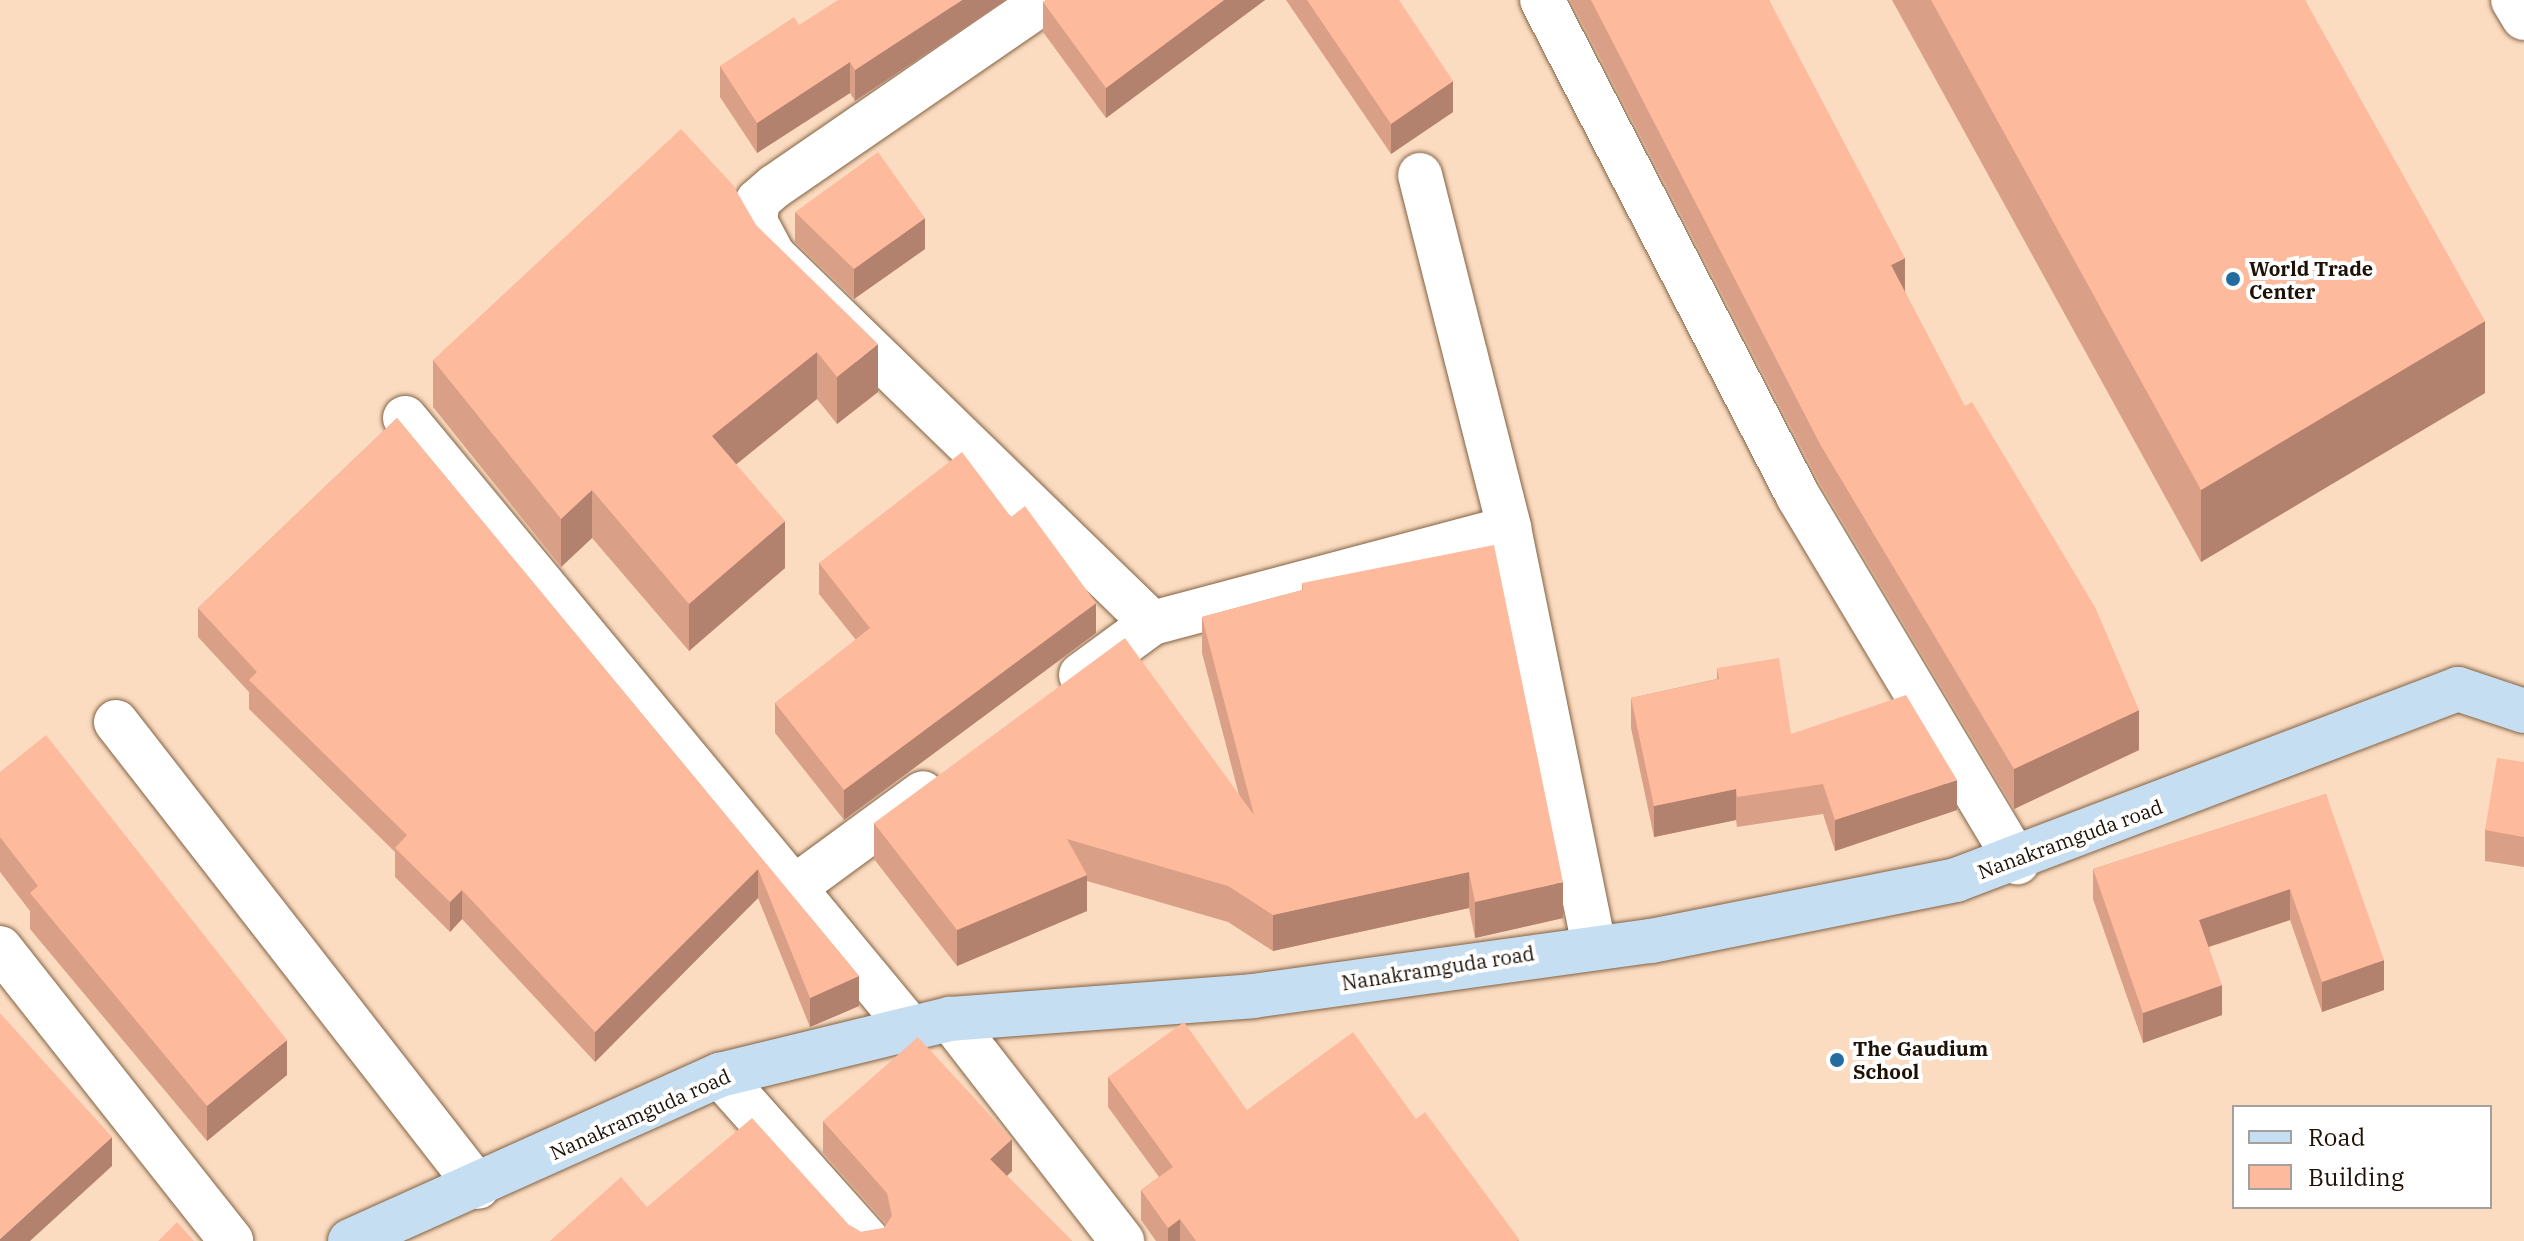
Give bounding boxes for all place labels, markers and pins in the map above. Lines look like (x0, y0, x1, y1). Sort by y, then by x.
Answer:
place label: World Trade Center (2249, 256, 2373, 303)
marker: World Trade Center (2224, 270, 2242, 288)
place label: The Gaudium School (1853, 1036, 1988, 1083)
marker: The Gaudium School (1828, 1051, 1846, 1069)

